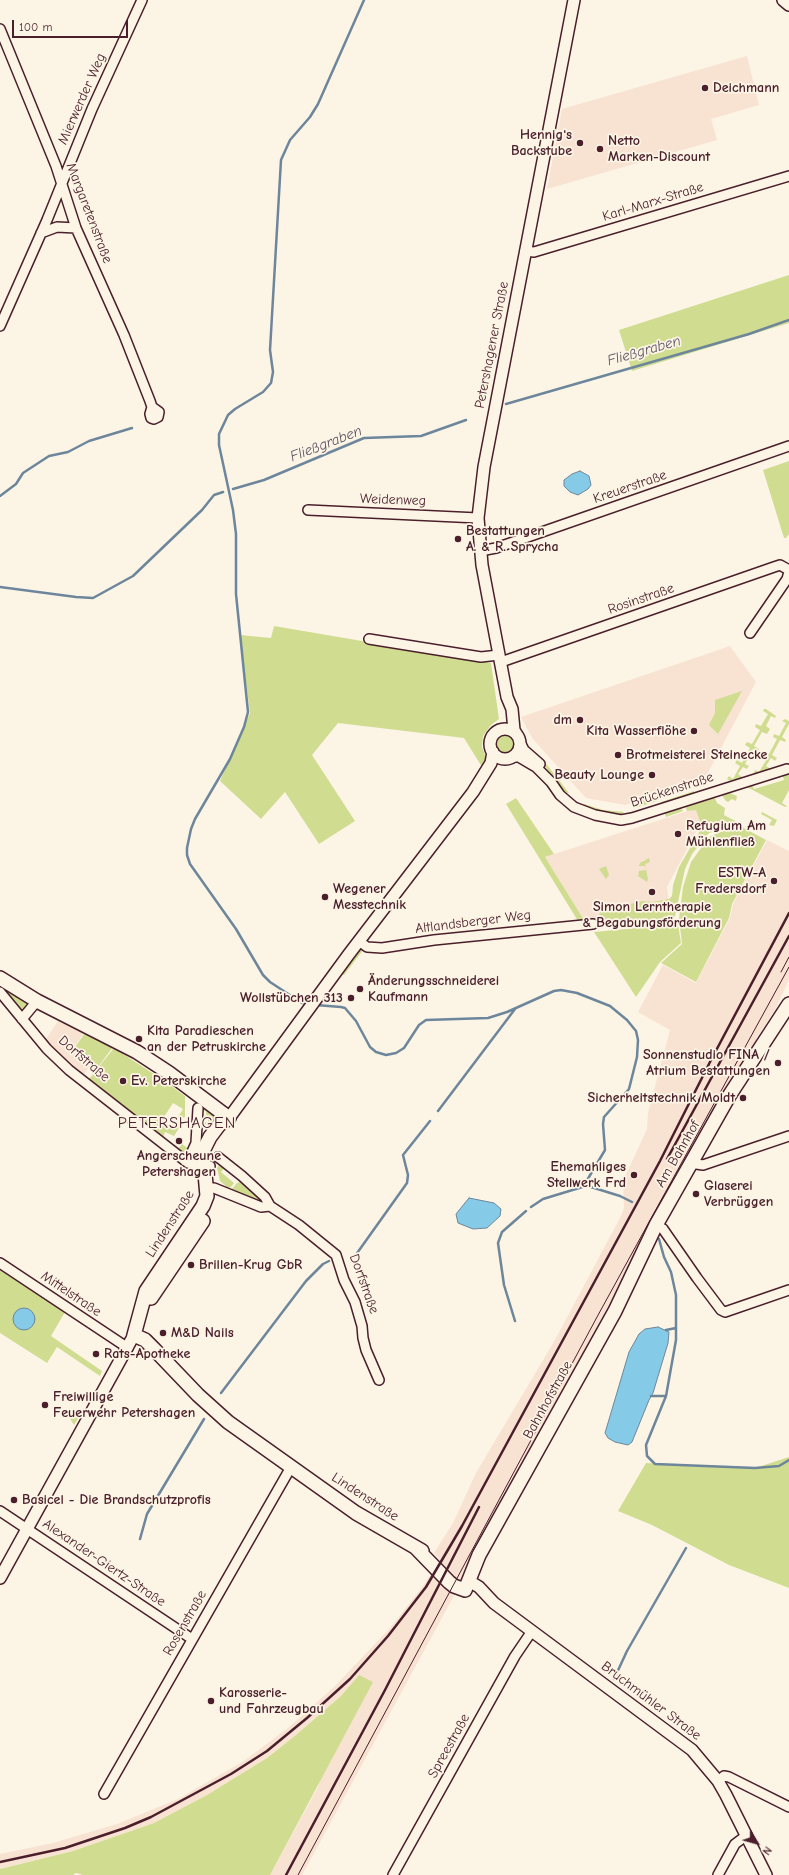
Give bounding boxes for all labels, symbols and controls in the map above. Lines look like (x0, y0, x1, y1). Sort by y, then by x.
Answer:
scale bar (14, 12, 130, 38)
text: 100 m (19, 20, 52, 34)
street label: Mierwerder Weg (54, 51, 110, 147)
place label: Deichmann (713, 80, 779, 96)
marker: Deichmann (700, 83, 710, 93)
place label: Hennig's Backstube (511, 127, 572, 160)
place label: Netto Marken-Discount (608, 133, 710, 166)
marker: Hennig's Backstube (575, 138, 585, 148)
marker: Netto Marken-Discount (595, 144, 605, 154)
street label: Margaretenstraße (62, 160, 116, 266)
street label: Karl-Marx-Straße (600, 179, 706, 225)
street label: Petershagener Straße (471, 280, 513, 410)
water label: Fließgraben (605, 332, 683, 370)
water label: Fließgraben (287, 422, 365, 466)
street label: Kreuerstraße (591, 467, 669, 507)
street label: Weidenweg (360, 490, 426, 510)
place label: Bestattungen A. & R. Sprycha (466, 523, 558, 556)
marker: Bestattungen A. & R. Sprycha (453, 534, 463, 544)
street label: Rosinstraße (606, 580, 676, 618)
place label: dm (554, 712, 572, 728)
marker: dm (575, 715, 585, 725)
place label: Kita Wasserflöhe (586, 723, 686, 739)
marker: Kita Wasserflöhe (689, 726, 699, 736)
place label: Brotmeisterei Steinecke (626, 747, 767, 763)
marker: Brotmeisterei Steinecke (613, 750, 623, 760)
place label: Beauty Lounge (554, 767, 644, 783)
street label: Brückenstraße (628, 769, 716, 811)
marker: Beauty Lounge (647, 770, 657, 780)
place label: Refugium Am Mühlenfließ (686, 818, 766, 850)
marker: Refugium Am Mühlenfließ (673, 829, 683, 839)
place label: ESTW-A Fredersdorf (695, 865, 766, 898)
marker: ESTW-A Fredersdorf (769, 876, 779, 886)
place label: Wegener Messtechnik (333, 881, 406, 914)
marker: Simon Lerntherapie & Begabungsförderung (647, 887, 657, 897)
marker: Wegener Messtechnik (320, 892, 330, 902)
place label: Simon Lerntherapie & Begabungsförderung (583, 899, 721, 932)
street label: Altlandsberger Weg (414, 907, 532, 937)
place label: Änderungsschneiderei Kaufmann (368, 973, 499, 1006)
marker: Änderungsschneiderei Kaufmann (355, 984, 365, 994)
place label: Wollstübchen 313 (240, 990, 343, 1006)
marker: Wollstübchen 313 (346, 993, 356, 1003)
place label: Kita Paradieschen an der Petruskirche (147, 1023, 266, 1056)
street label: Dorfstraße (55, 1032, 113, 1086)
marker: Kita Paradieschen an der Petruskirche (134, 1034, 144, 1044)
place label: Sonnenstudio FINA / Atrium Bestattungen (643, 1047, 770, 1080)
marker: Sonnenstudio FINA / Atrium Bestattungen (773, 1058, 783, 1068)
place label: Ev. Peterskirche (131, 1073, 226, 1089)
marker: Ev. Peterskirche (118, 1076, 128, 1086)
place label: Sicherheitstechnik Moldt (588, 1090, 735, 1106)
marker: Sicherheitstechnik Moldt (738, 1093, 748, 1103)
district label: PETERSHAGEN (118, 1113, 236, 1133)
street label: Am Bahnhof (652, 1118, 704, 1190)
marker: Angerscheune Petershagen (174, 1136, 184, 1146)
place label: Angerscheune Petershagen (137, 1148, 221, 1180)
place label: Ehemahliges Stellwerk Frd (547, 1159, 626, 1192)
marker: Ehemahliges Stellwerk Frd (629, 1170, 639, 1180)
place label: Glaserei Verbrüggen (704, 1178, 773, 1210)
street label: Lindenstraße (142, 1187, 198, 1261)
marker: Glaserei Verbrüggen (691, 1189, 701, 1199)
street label: Dorfstraße (345, 1252, 383, 1316)
place label: Brillen-Krug GbR (199, 1257, 302, 1273)
marker: Brillen-Krug GbR (186, 1260, 196, 1270)
street label: Mittelstraße (38, 1268, 104, 1320)
place label: M&D Nails (171, 1325, 234, 1341)
marker: M&D Nails (158, 1328, 168, 1338)
place label: Rats-Apotheke (104, 1346, 190, 1362)
marker: Rats-Apotheke (91, 1349, 101, 1359)
street label: Bahnhofstraße (520, 1358, 576, 1442)
place label: Freiwillige Feuerwehr Petershagen (53, 1389, 195, 1422)
marker: Freiwillige Feuerwehr Petershagen (40, 1400, 50, 1410)
street label: Lindenstraße (328, 1469, 402, 1525)
place label: Basicel - Die Brandschutzprofis (22, 1492, 211, 1508)
marker: Basicel - Die Brandschutzprofis (9, 1495, 19, 1505)
street label: Alexander-Giertz-Straße (39, 1516, 169, 1610)
street label: Rosenstraße (160, 1587, 210, 1659)
street label: Bruchmühler Straße (598, 1658, 704, 1744)
place label: Karosserie- und Fahrzeugbau (219, 1685, 324, 1718)
marker: Karosserie- und Fahrzeugbau (206, 1696, 216, 1706)
street label: Spreestraße (424, 1711, 474, 1781)
north arrow (737, 1823, 777, 1863)
text: N (760, 1844, 774, 1857)

